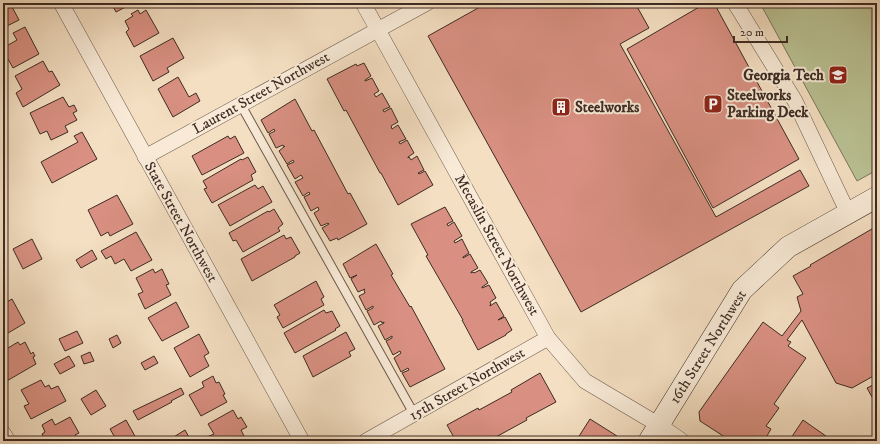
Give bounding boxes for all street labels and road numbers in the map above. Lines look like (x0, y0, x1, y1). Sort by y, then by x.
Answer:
street label: Laurent Street Northwest (189, 47, 333, 139)
street label: State Street Northwest (140, 158, 222, 286)
street label: Mecaslin Street Northwest (450, 171, 544, 319)
street label: 16th Street Northwest (665, 286, 751, 408)
street label: 15th Street Northwest (406, 343, 528, 425)

